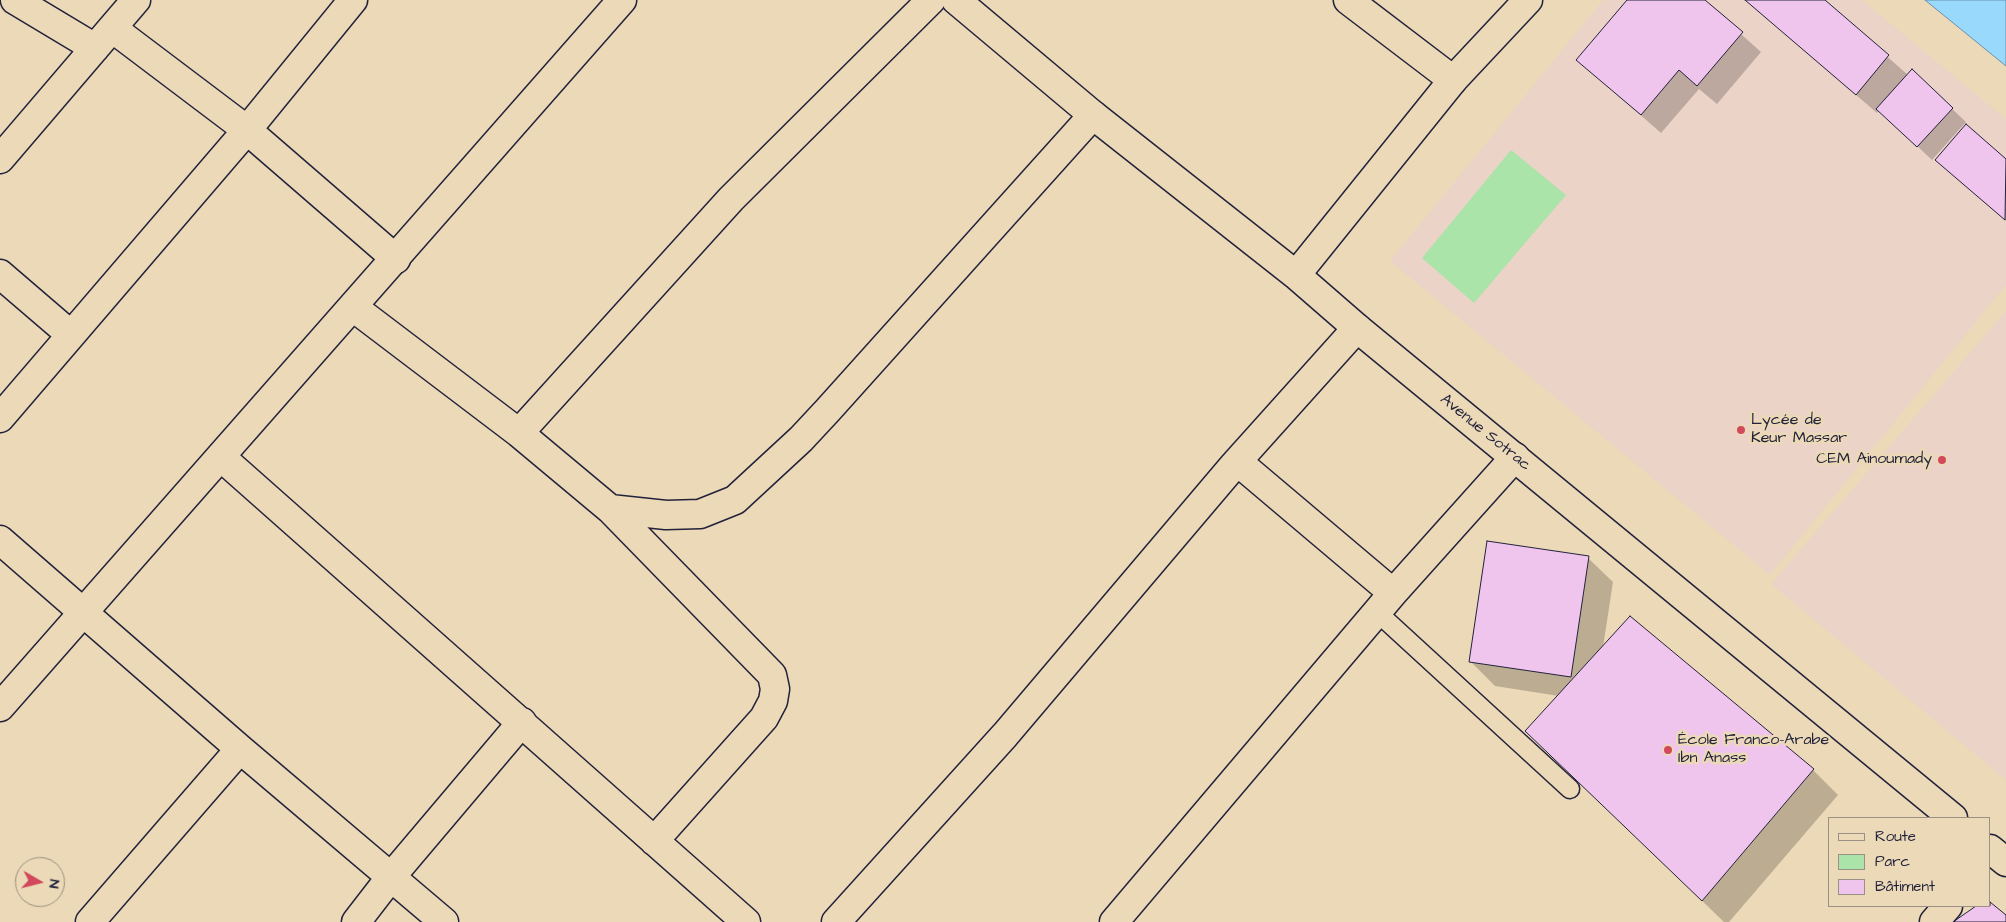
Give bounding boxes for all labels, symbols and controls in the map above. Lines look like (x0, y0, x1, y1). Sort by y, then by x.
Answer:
street label: Avenue Sotrac (1436, 391, 1534, 475)
place label: Lycée de Keur Massar (1751, 411, 1847, 449)
marker: Lycée de Keur Massar (1735, 424, 1747, 436)
place label: CEM Ainoumady (1816, 450, 1932, 470)
marker: CEM Ainoumady (1936, 454, 1948, 466)
place label: École Franco-Arabe Ibn Anass (1678, 731, 1829, 769)
marker: École Franco-Arabe Ibn Anass (1662, 744, 1674, 756)
legend (1828, 817, 1991, 907)
text: Route (1875, 826, 1916, 847)
text: Parc (1875, 851, 1910, 872)
north arrow (15, 857, 65, 907)
text: Bâtiment (1875, 876, 1935, 897)
text: N (43, 878, 64, 890)

